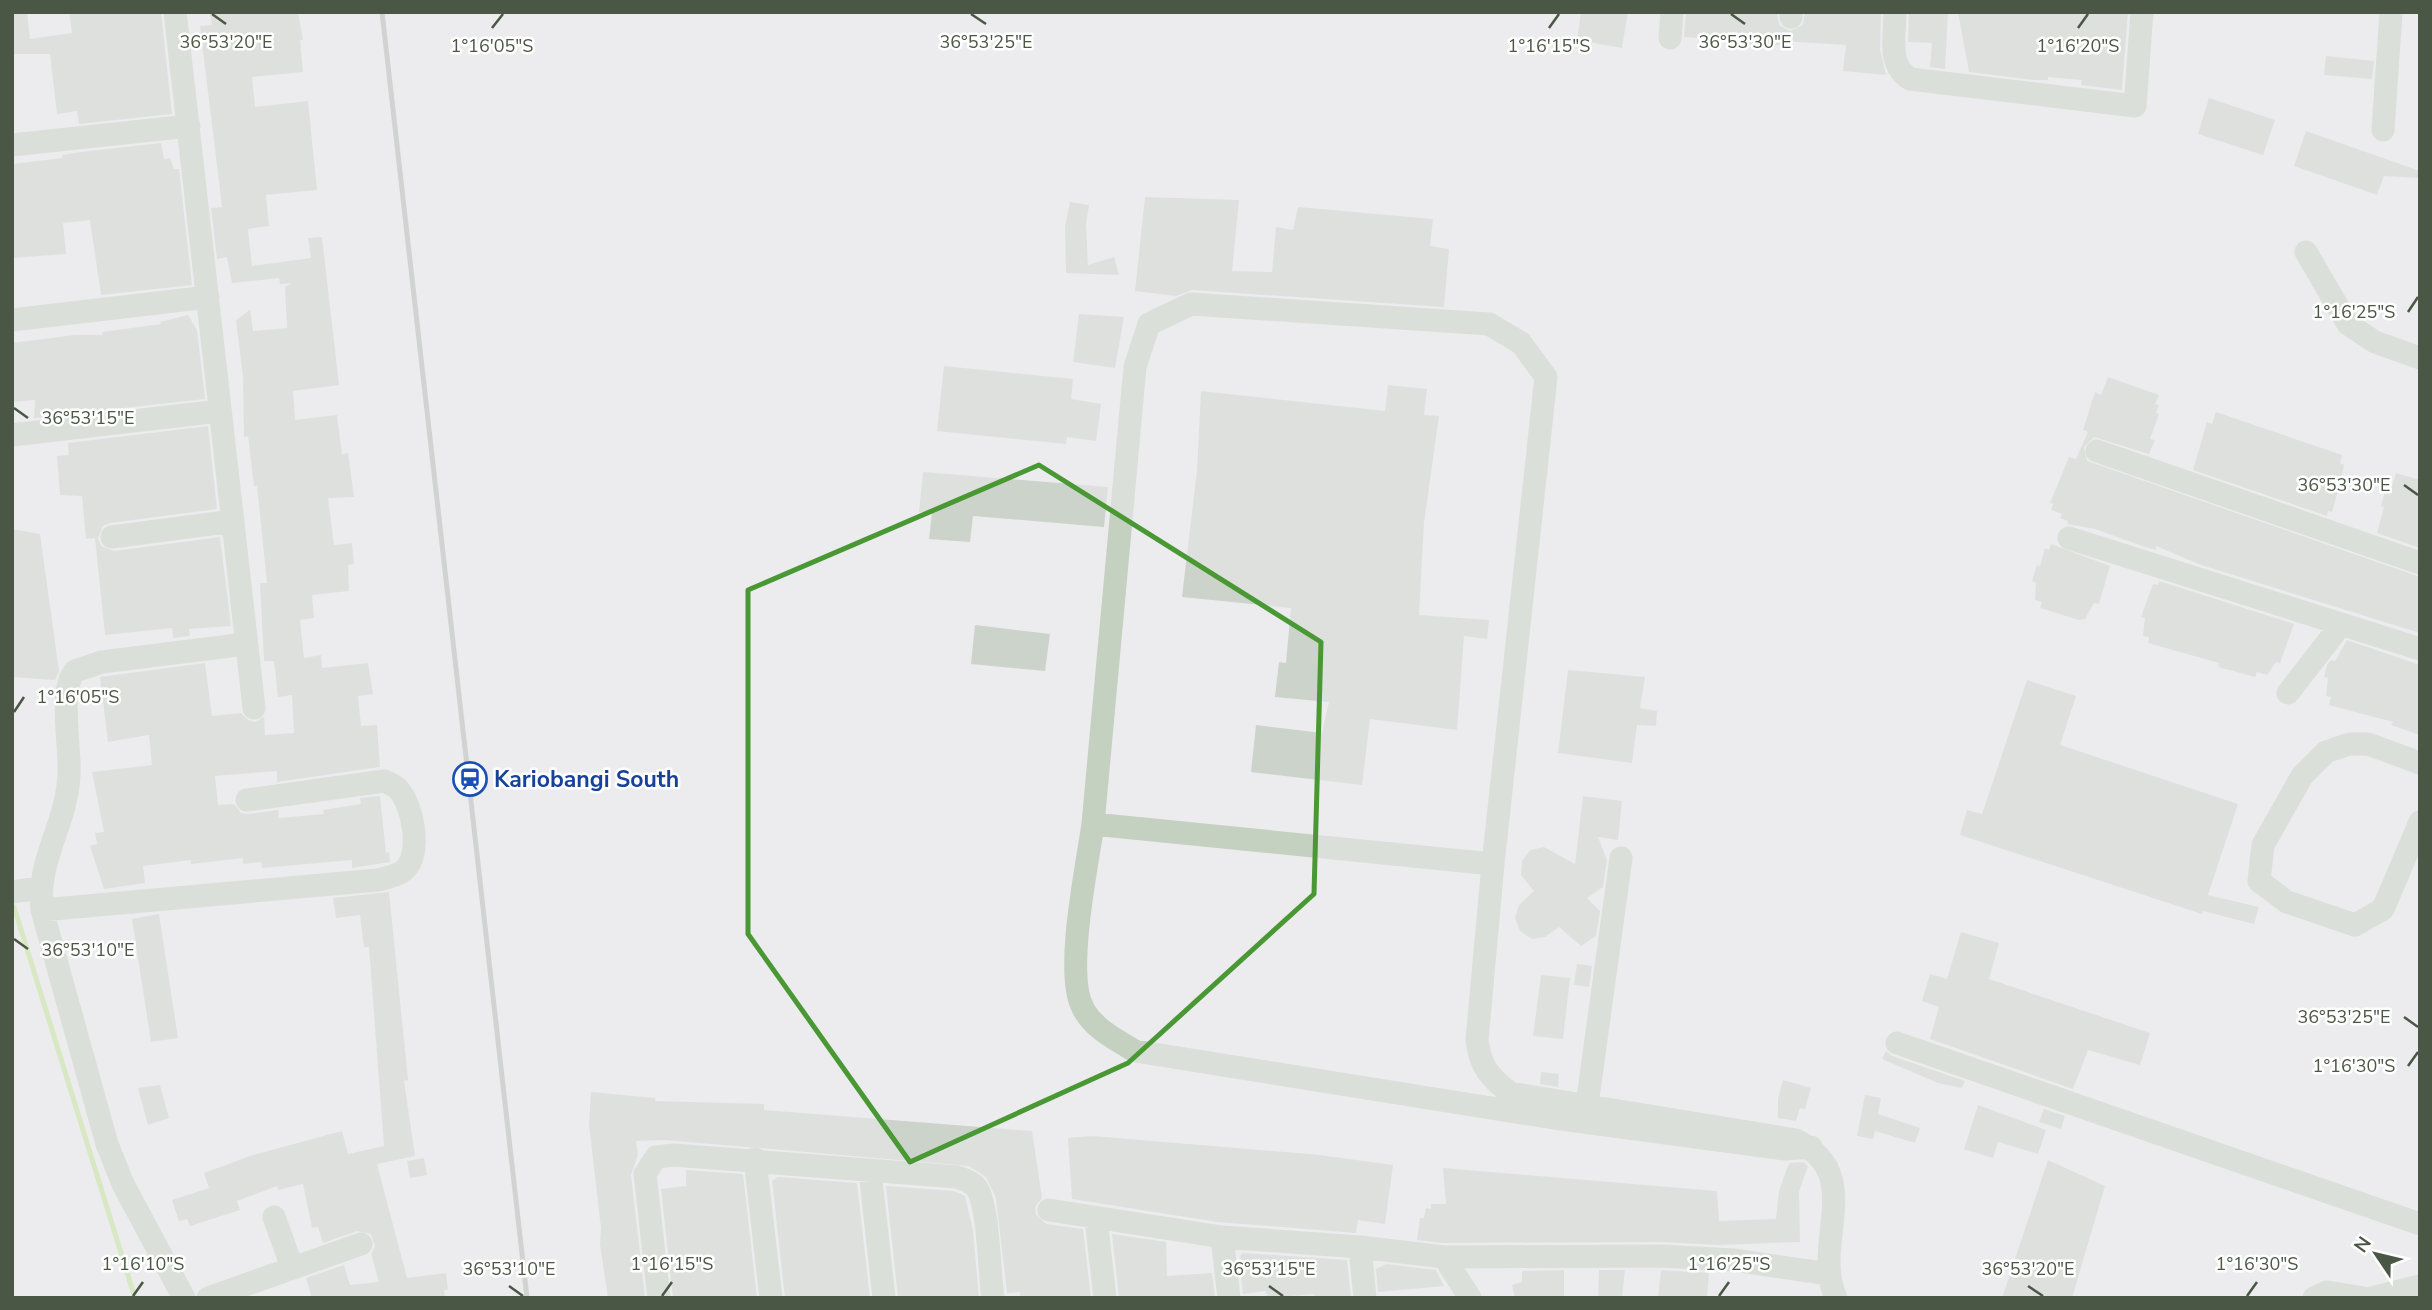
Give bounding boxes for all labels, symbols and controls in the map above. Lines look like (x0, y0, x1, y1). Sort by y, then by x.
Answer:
text: 36°53'20"E (180, 30, 273, 54)
text: 36°53'25"E (940, 30, 1033, 54)
text: 36°53'30"E (1699, 30, 1792, 54)
text: 1°16'05"S (451, 34, 533, 58)
text: 1°16'15"S (1508, 34, 1590, 58)
text: 1°16'20"S (2037, 34, 2119, 58)
text: 1°16'25"S (2313, 300, 2395, 324)
text: 36°53'15"E (42, 406, 135, 430)
text: 36°53'30"E (2298, 473, 2391, 497)
text: 1°16'05"S (37, 685, 119, 709)
station icon: Kariobangi South (451, 760, 489, 798)
place label: Kariobangi South (494, 764, 679, 795)
text: 36°53'10"E (42, 938, 135, 962)
text: 36°53'25"E (2298, 1005, 2391, 1029)
text: 1°16'30"S (2313, 1054, 2395, 1078)
north arrow (2341, 1219, 2411, 1289)
text: N (2348, 1232, 2378, 1258)
text: 1°16'10"S (102, 1252, 184, 1276)
text: 1°16'15"S (631, 1252, 713, 1276)
text: 1°16'25"S (1688, 1252, 1770, 1276)
text: 1°16'30"S (2216, 1252, 2298, 1276)
text: 36°53'10"E (463, 1257, 556, 1281)
text: 36°53'15"E (1223, 1257, 1316, 1281)
text: 36°53'20"E (1982, 1257, 2075, 1281)

